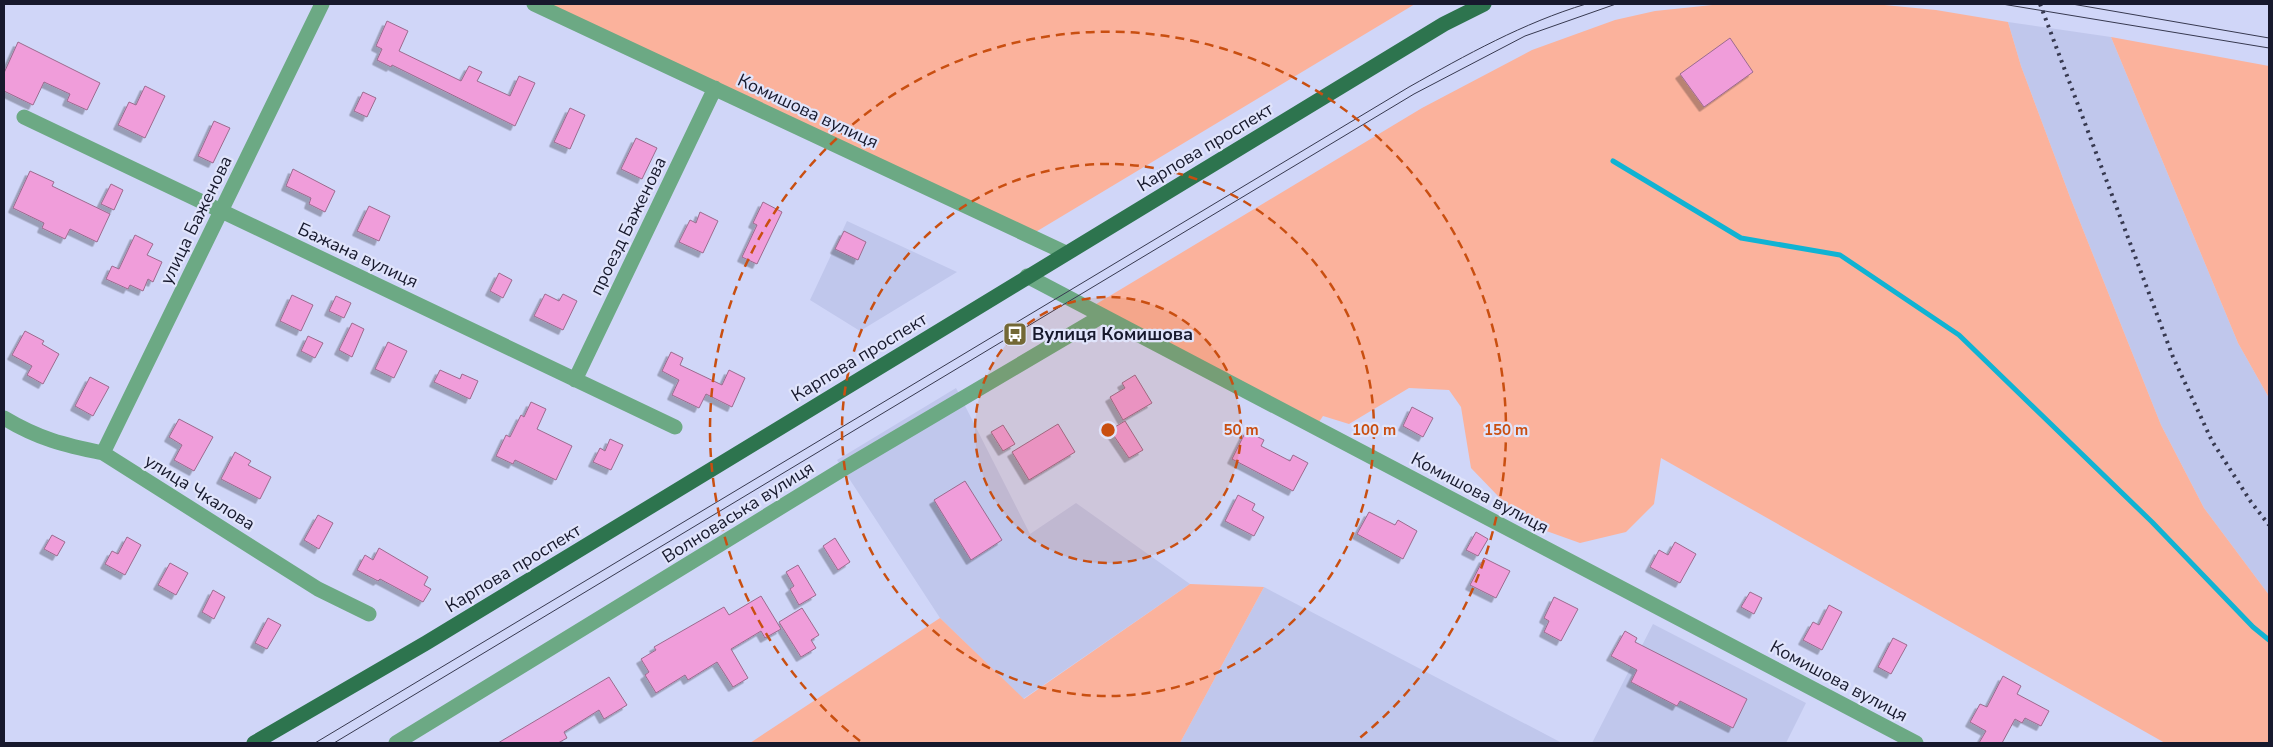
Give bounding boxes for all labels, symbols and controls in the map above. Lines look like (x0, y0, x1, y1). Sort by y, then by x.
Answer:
street label: Комишова вулиця (734, 68, 882, 154)
street label: Карпова проспект (1133, 97, 1277, 197)
street label: улица Баженова (154, 152, 238, 288)
street label: проезд Баженова (584, 153, 672, 299)
street label: Бажана вулиця (294, 217, 422, 293)
street label: Карпова проспект (787, 307, 931, 407)
bus stop icon: Вулиця Комишова (1002, 321, 1028, 347)
place label: Вулиця Комишова (1032, 322, 1193, 346)
text: 50 m (1223, 420, 1259, 440)
text: 100 m (1352, 420, 1396, 440)
text: 150 m (1484, 420, 1528, 440)
centre of rings (1099, 421, 1117, 439)
street label: Комишова вулиця (1407, 447, 1553, 539)
street label: улица Чкалова (140, 448, 260, 536)
street label: Волноваська вулиця (658, 455, 818, 569)
street label: Карпова проспект (441, 518, 585, 618)
street label: Комишова вулиця (1766, 635, 1912, 727)

